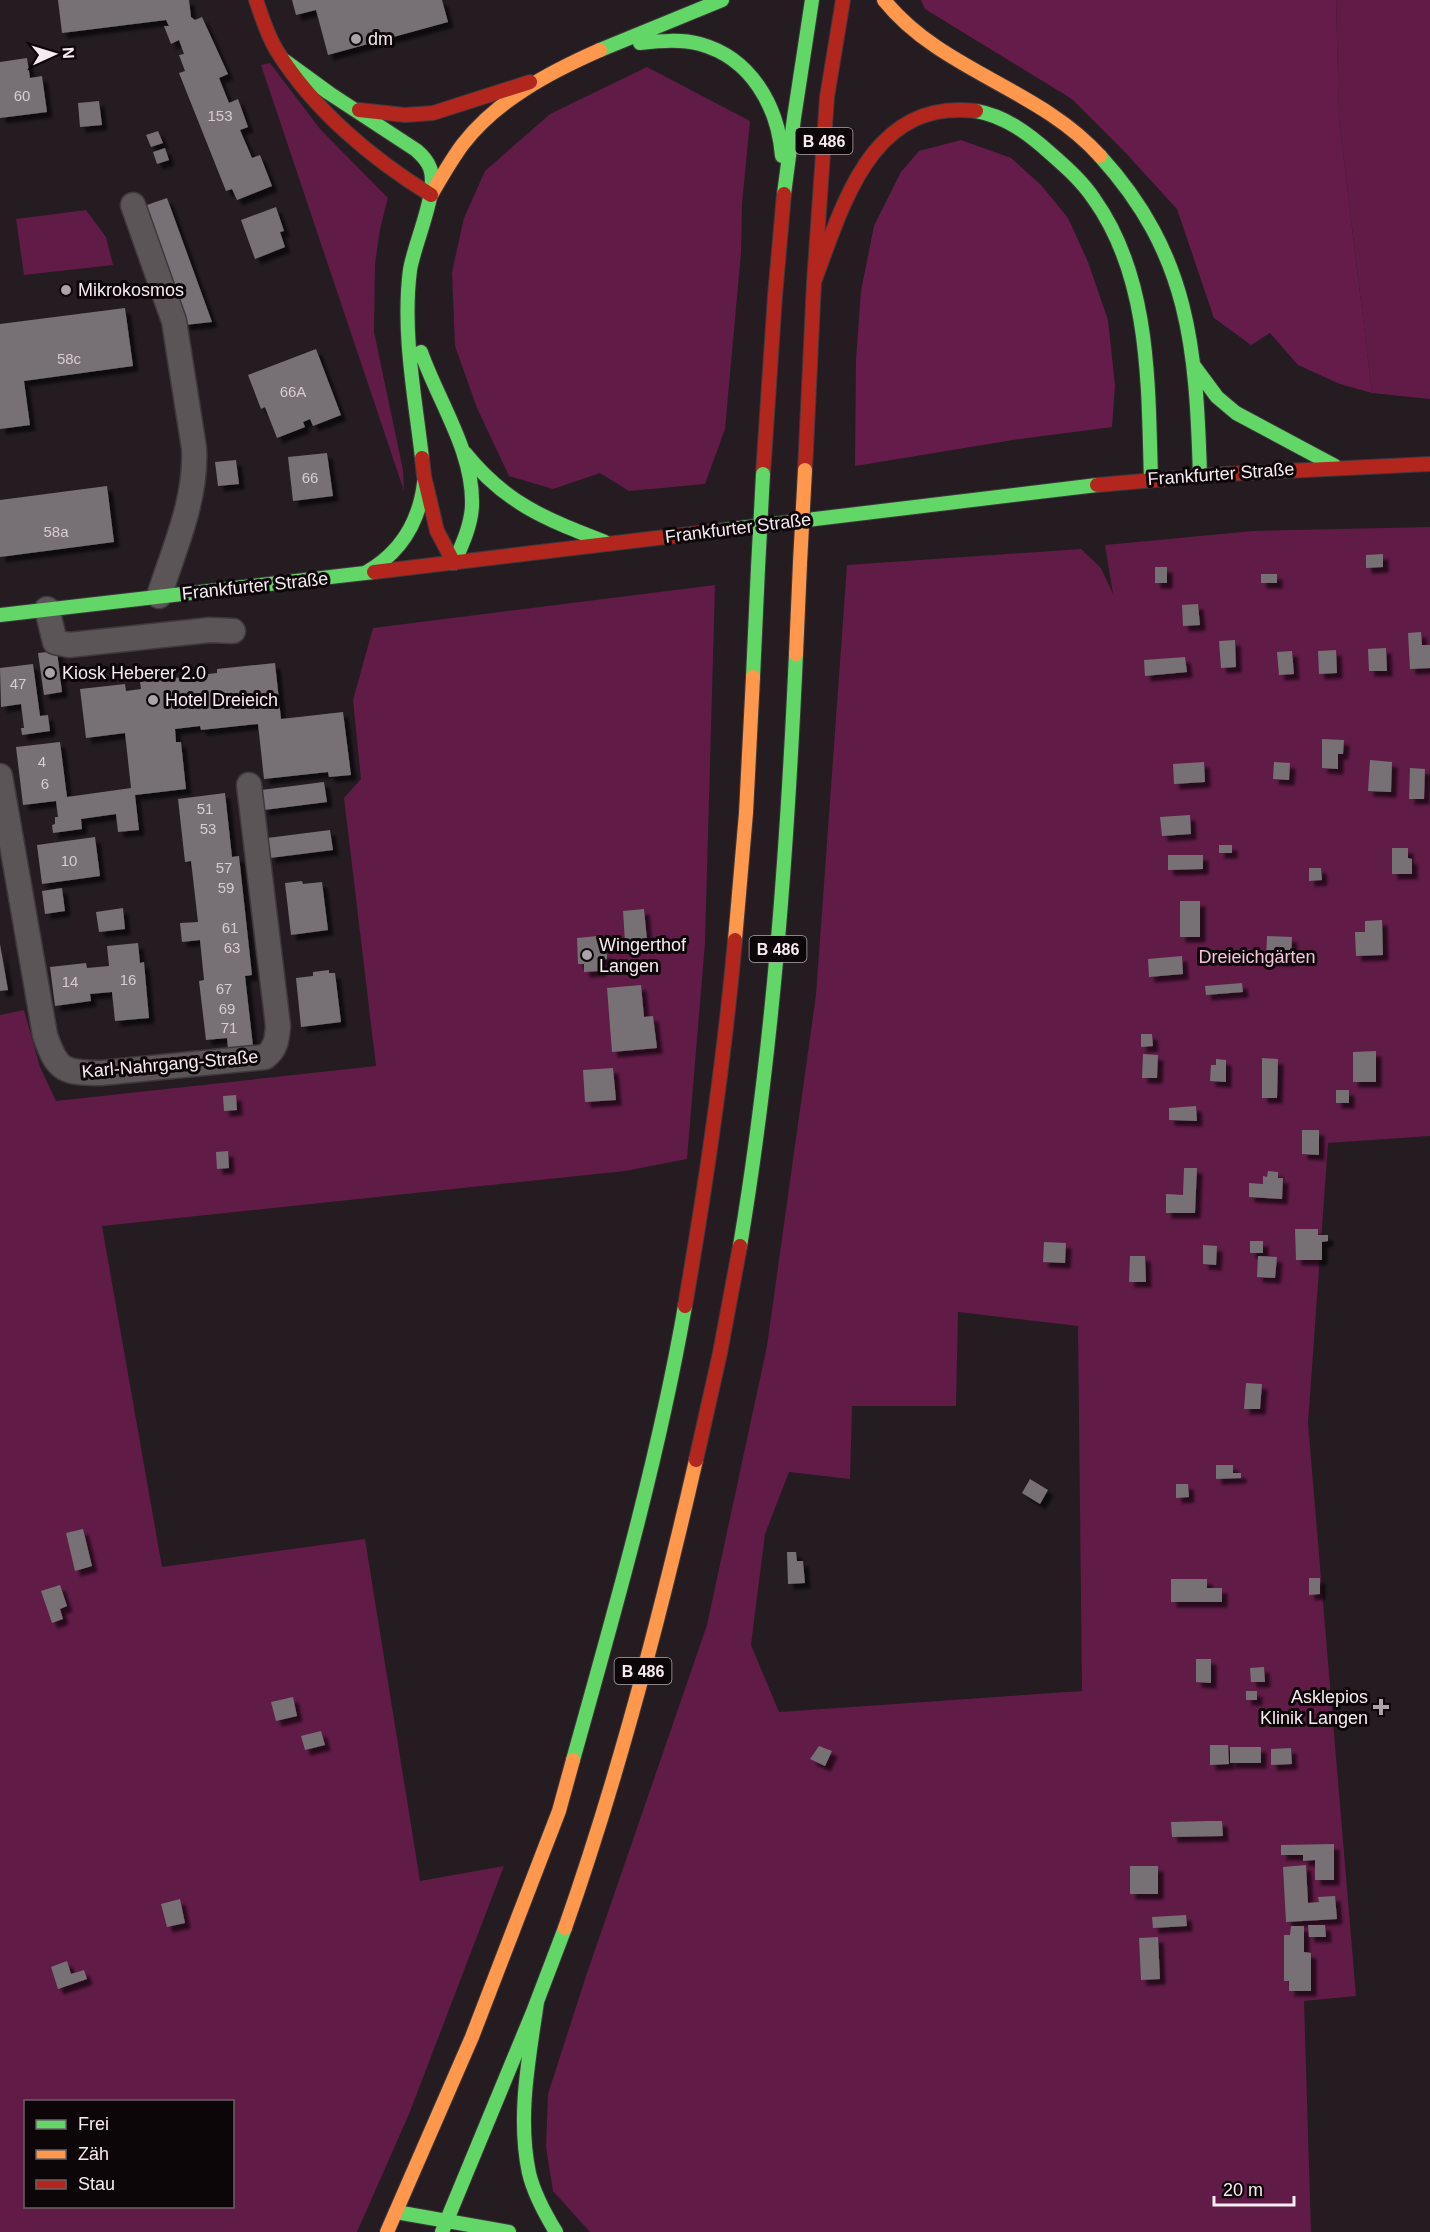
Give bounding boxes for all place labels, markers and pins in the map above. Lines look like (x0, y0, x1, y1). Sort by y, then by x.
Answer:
place label: dm (368, 29, 393, 49)
marker: dm (349, 32, 363, 46)
place label: Mikrokosmos (78, 280, 184, 300)
marker: Mikrokosmos (59, 283, 73, 297)
place label: Kiosk Heberer 2.0 (62, 663, 206, 683)
marker: Kiosk Heberer 2.0 (43, 666, 57, 680)
place label: Hotel Dreieich (165, 690, 278, 710)
marker: Hotel Dreieich (146, 693, 160, 707)
place label: Wingerthof Langen (599, 935, 687, 976)
marker: Wingerthof Langen (580, 948, 594, 962)
place label: Asklepios Klinik Langen (1260, 1687, 1368, 1728)
marker: Asklepios Klinik Langen (1372, 1698, 1390, 1716)

